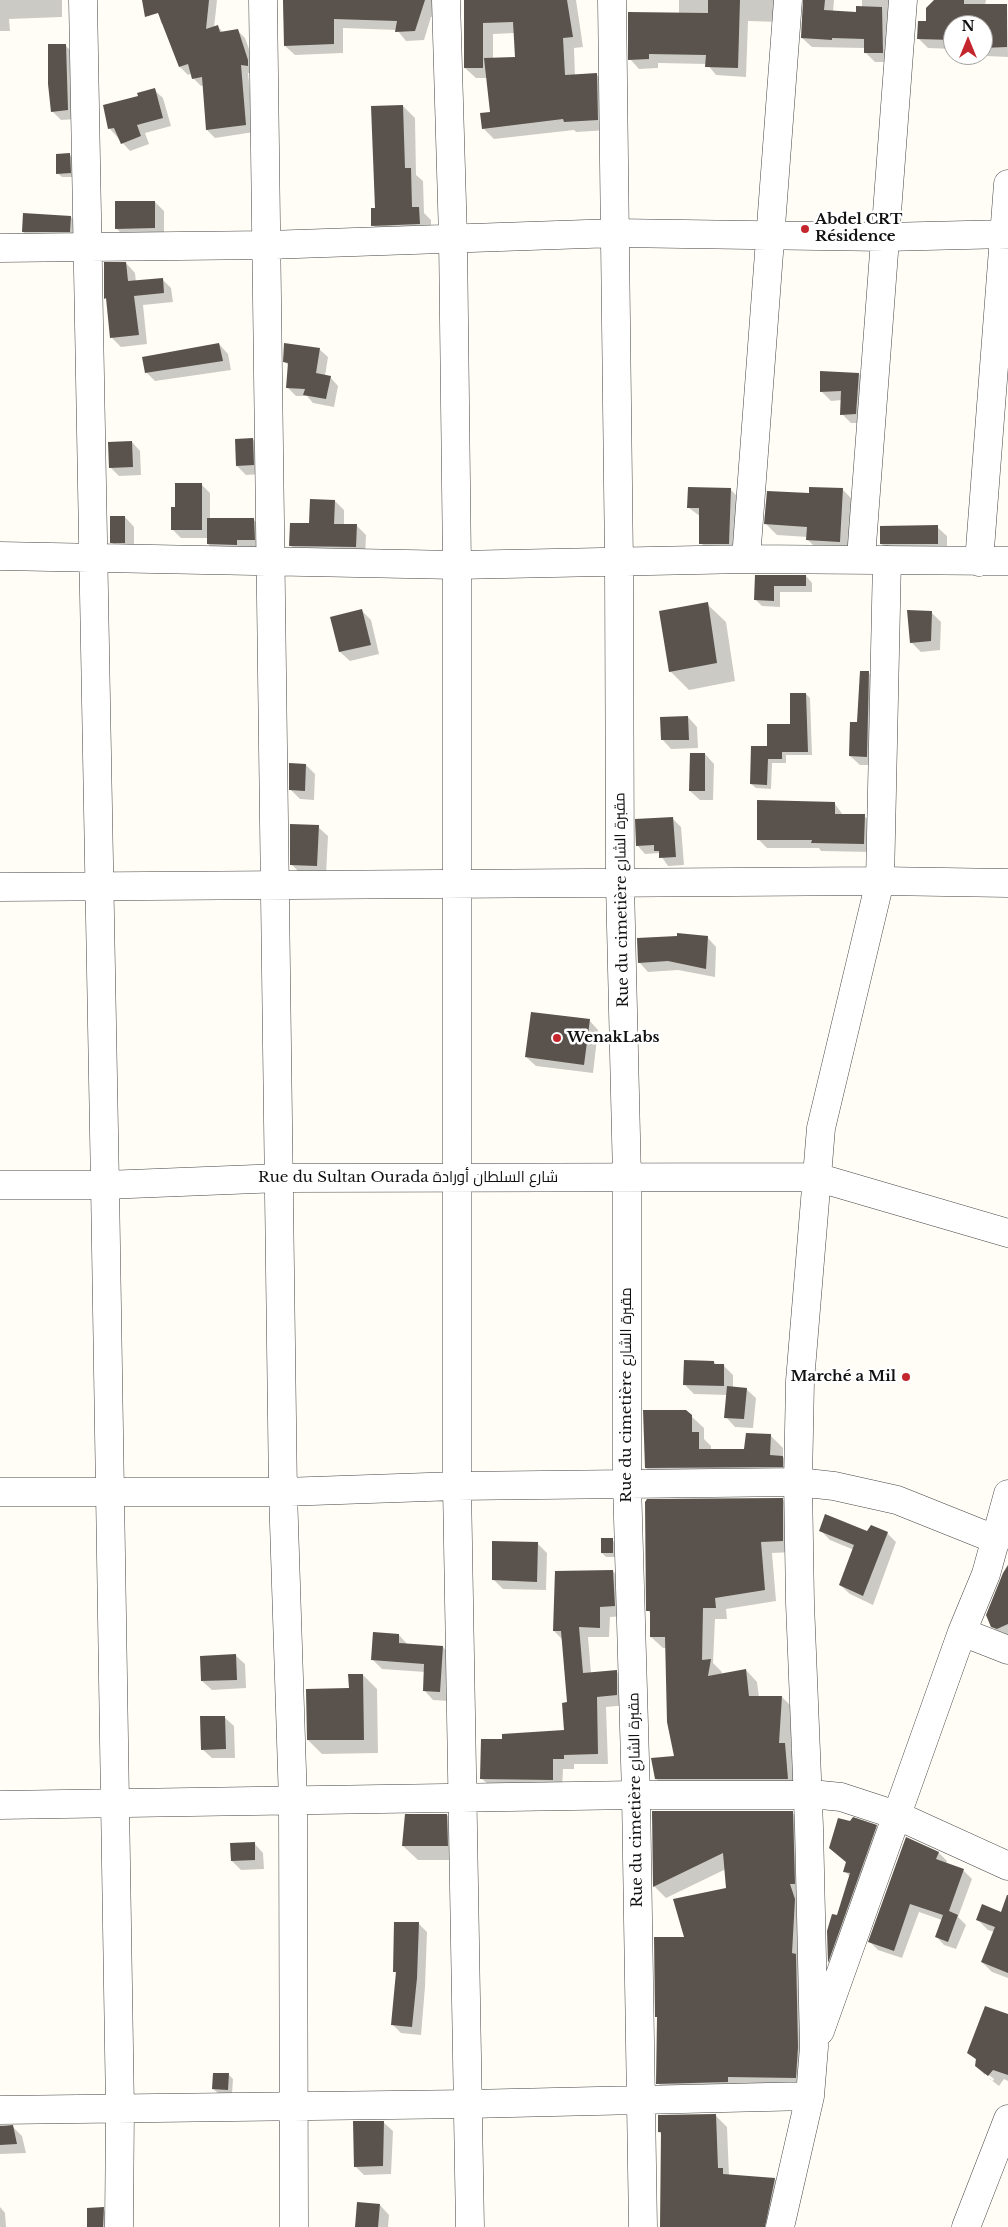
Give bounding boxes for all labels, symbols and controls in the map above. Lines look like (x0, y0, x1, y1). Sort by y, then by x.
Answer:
north arrow (943, 15, 993, 65)
text: N (961, 17, 975, 35)
place label: Abdel CRT Résidence (815, 211, 902, 246)
marker: Abdel CRT Résidence (799, 223, 811, 235)
street label: Rue du cimetière مقبرة الشارع (611, 792, 633, 1008)
place label: WenakLabs (567, 1029, 660, 1047)
marker: WenakLabs (551, 1032, 563, 1044)
street label: Rue du Sultan Ourada شارع السلطان أورادة (258, 1169, 558, 1187)
street label: Rue du cimetière مقبرة الشارع (618, 1287, 636, 1503)
place label: Marché a Mil (790, 1368, 896, 1386)
marker: Marché a Mil (900, 1371, 912, 1383)
street label: Rue du cimetière مقبرة الشارع (625, 1692, 647, 1908)

